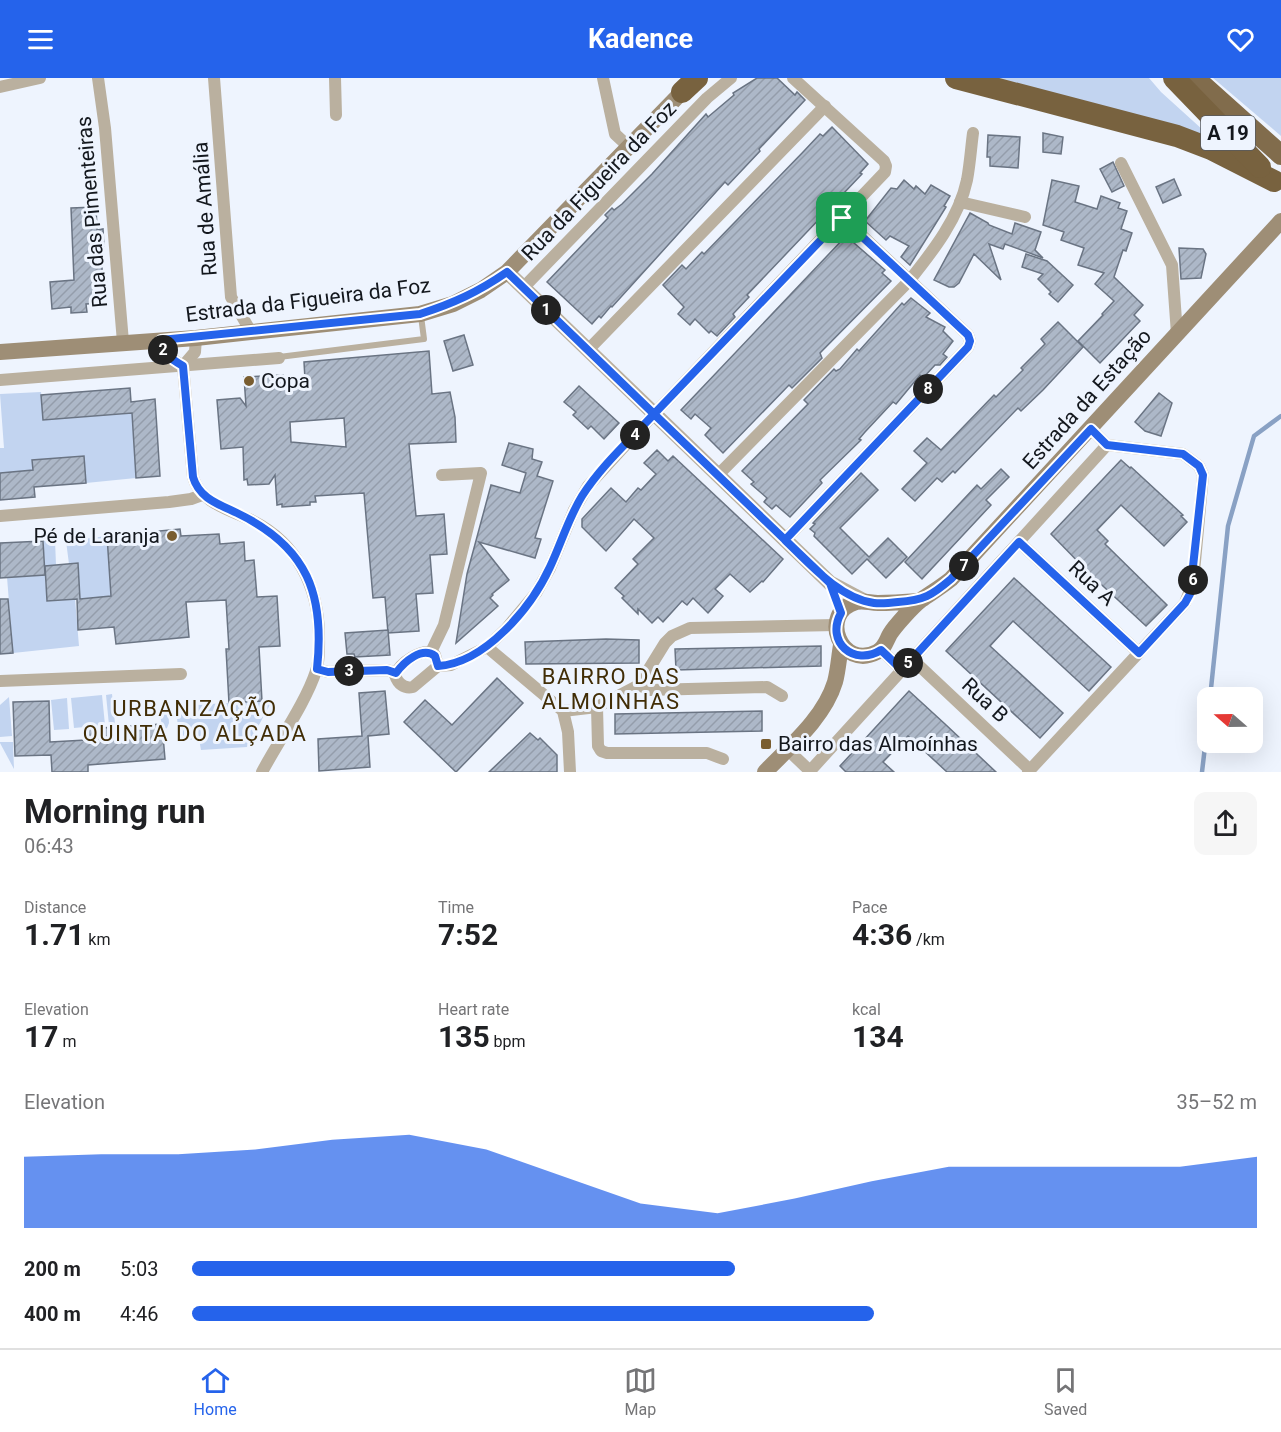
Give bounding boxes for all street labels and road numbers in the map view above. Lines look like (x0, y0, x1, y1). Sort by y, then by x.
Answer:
street label: Rua da Figueira da Foz (517, 97, 681, 265)
street label: Rua das Pimenteiras (72, 115, 112, 309)
road number: A 19 (1201, 116, 1255, 150)
street label: Rua de Amália (188, 141, 222, 277)
street label: Estrada da Figueira da Foz (184, 273, 432, 327)
street label: Estrada da Estação (1018, 324, 1156, 474)
street label: Rua A (1064, 556, 1120, 611)
street label: Rua B (957, 673, 1013, 727)

